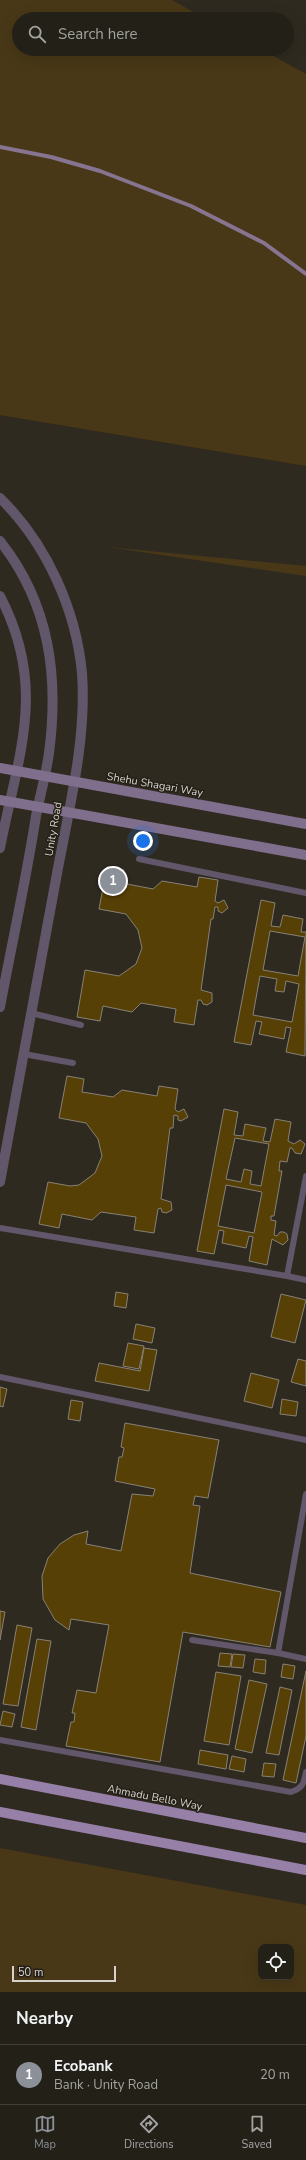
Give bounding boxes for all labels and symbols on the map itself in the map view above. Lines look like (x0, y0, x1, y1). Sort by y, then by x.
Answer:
street label: Shehu Shagari Way (106, 769, 205, 800)
street label: Unity Road (41, 801, 66, 857)
your location (133, 831, 153, 851)
pin: 1 (100, 866, 126, 896)
street label: Ahmadu Bello Way (106, 1781, 204, 1814)
scale bar (12, 1964, 116, 1983)

